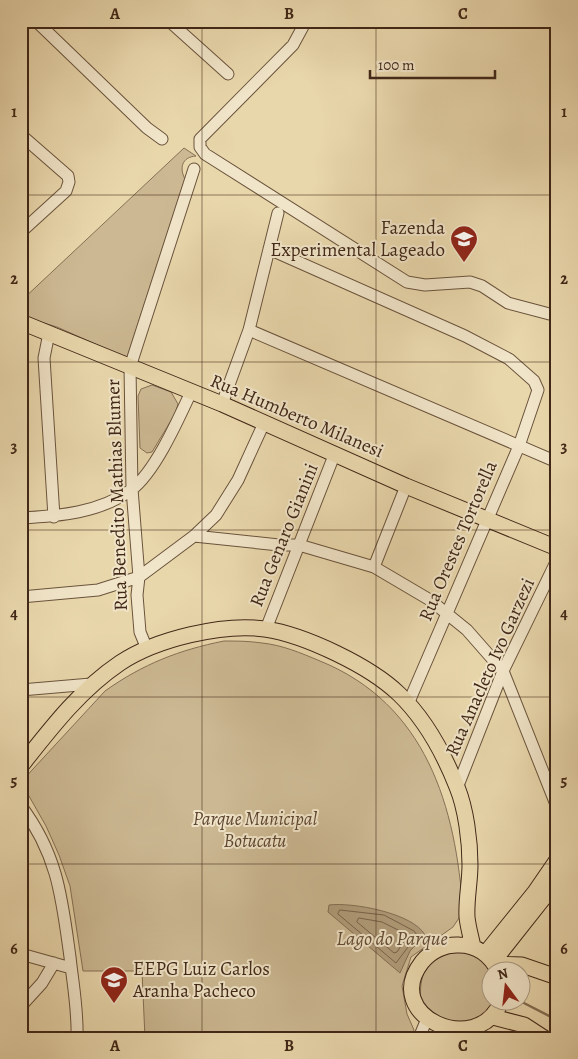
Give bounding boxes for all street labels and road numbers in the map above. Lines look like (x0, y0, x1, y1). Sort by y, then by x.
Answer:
street label: Rua Humberto Milanesi (206, 368, 388, 464)
street label: Rua Benedito Mathias Blumer (100, 379, 134, 611)
street label: Rua Orestes Tortorella (412, 457, 504, 625)
street label: Rua Genaro Gianini (243, 459, 325, 611)
street label: Rua Anacleto Ivo Garzezi (439, 574, 541, 760)

